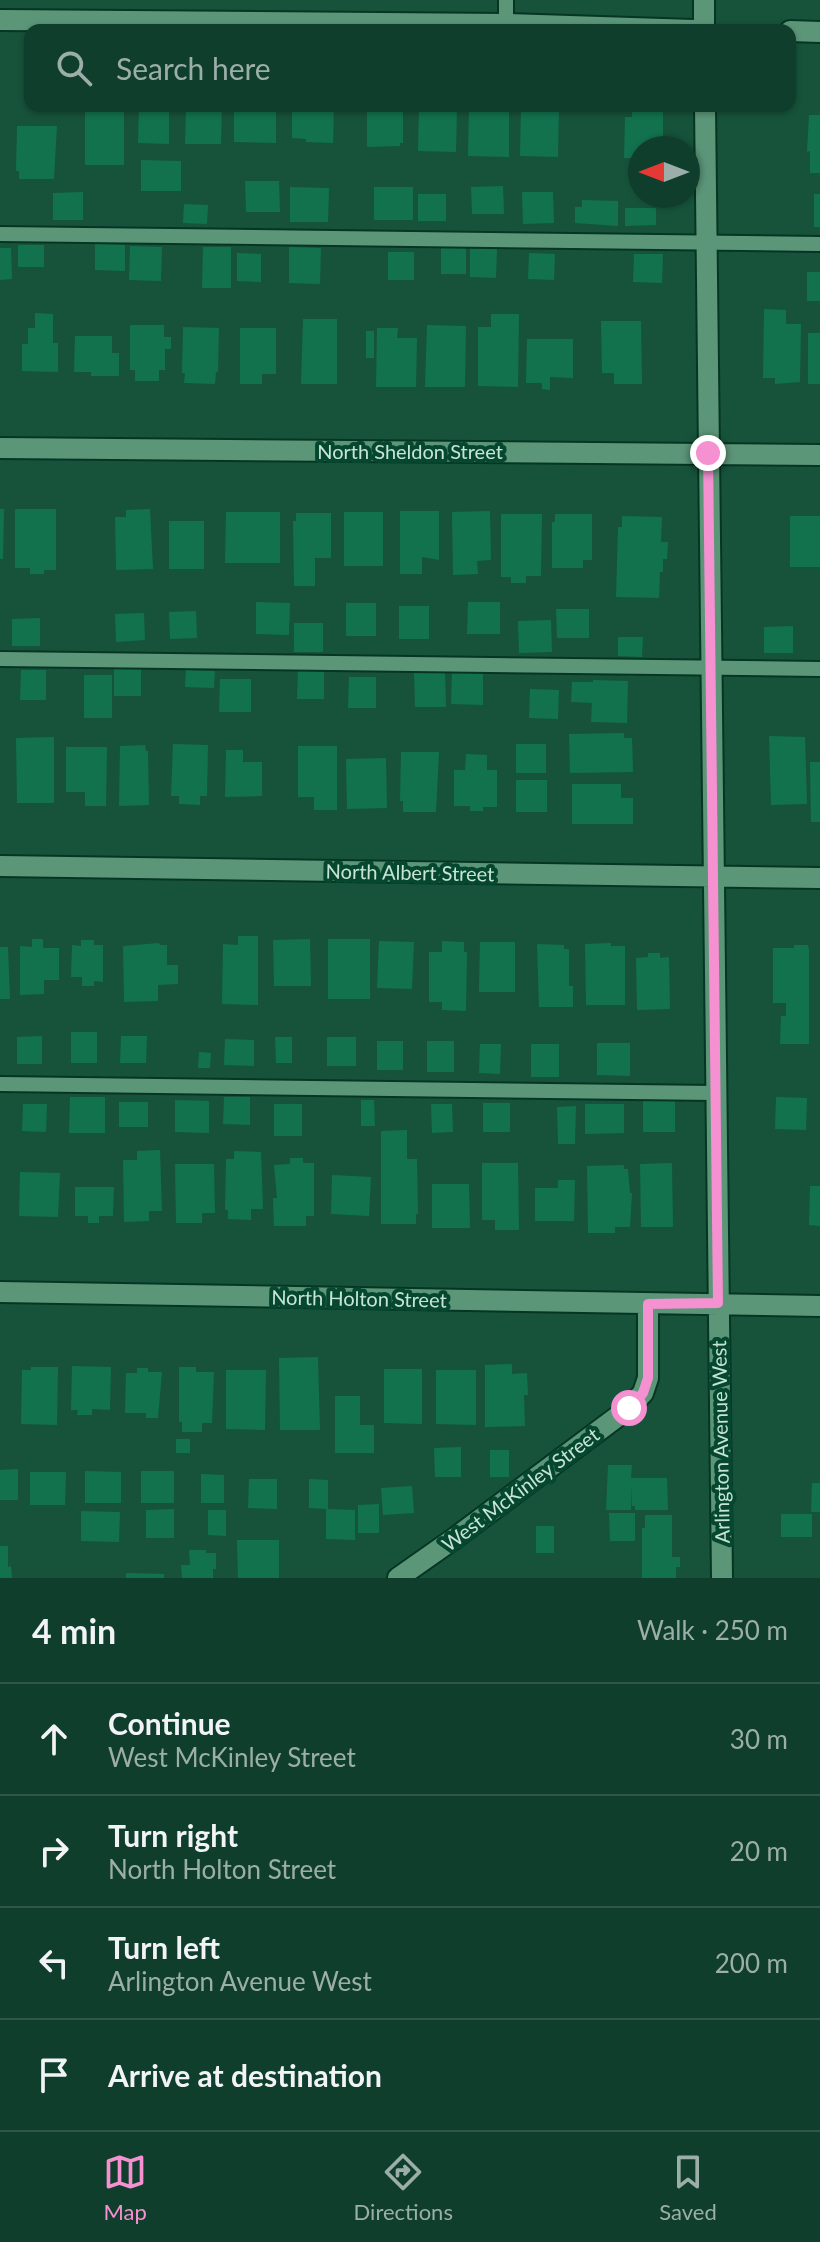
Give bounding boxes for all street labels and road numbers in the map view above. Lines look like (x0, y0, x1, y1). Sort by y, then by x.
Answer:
street label: North Sheldon Street (317, 439, 503, 463)
street label: North Albert Street (326, 859, 494, 885)
street label: North Holton Street (271, 1284, 447, 1312)
street label: Arlington Avenue West (706, 1340, 734, 1544)
street label: West McKinley Street (437, 1422, 603, 1556)

